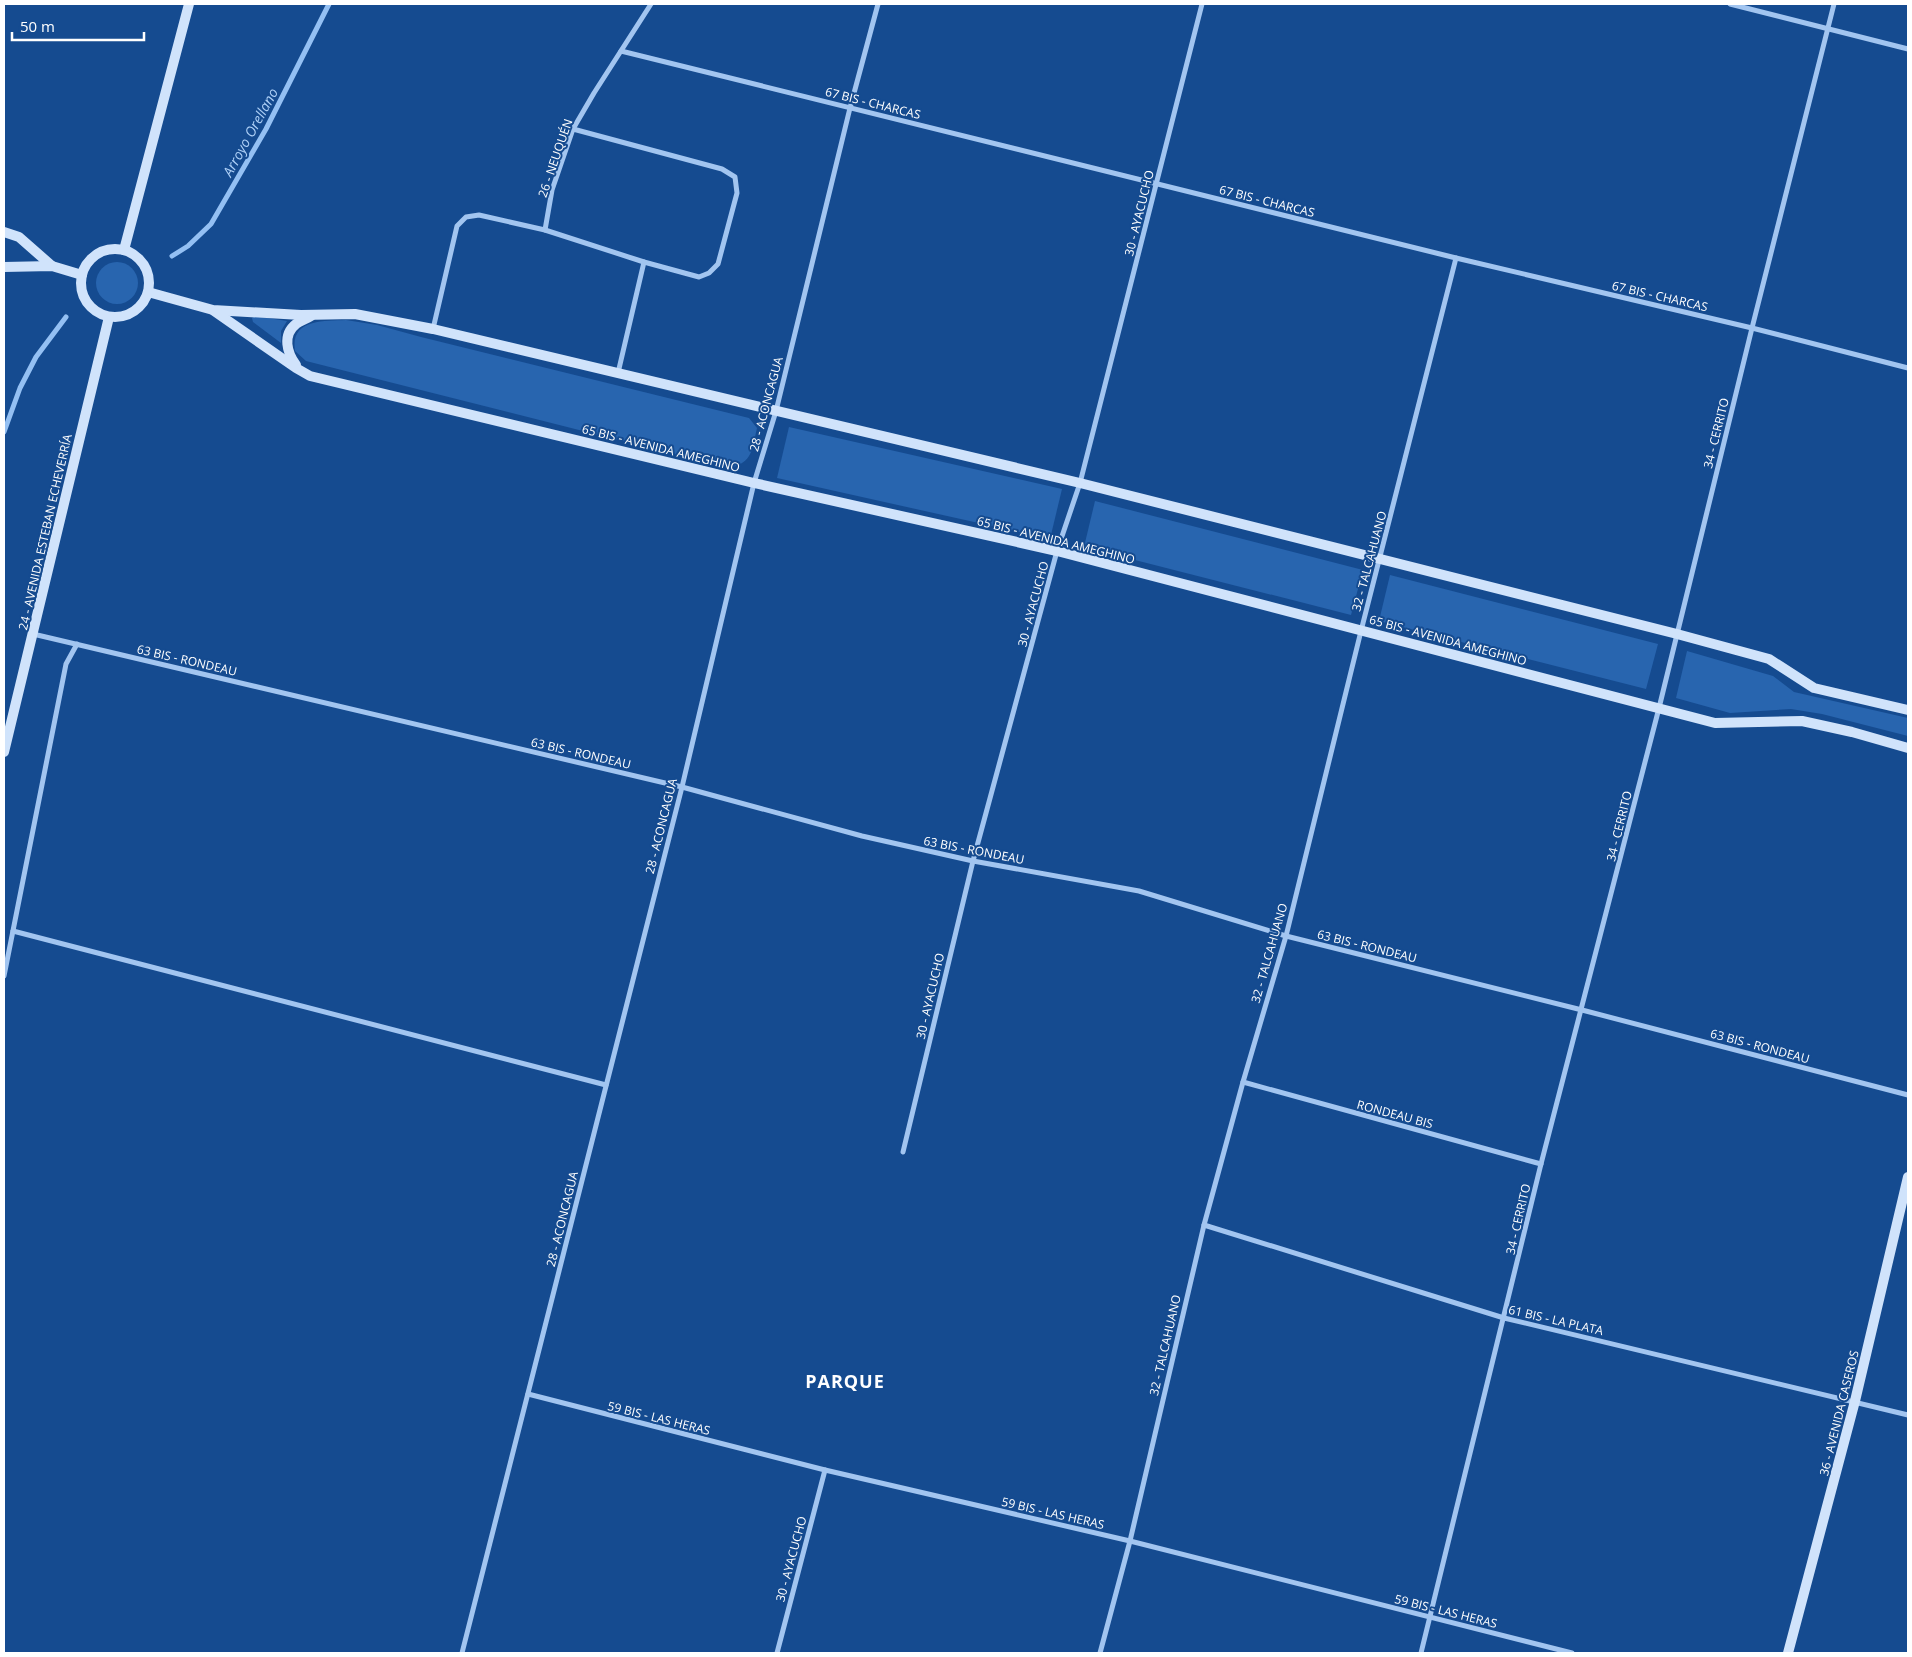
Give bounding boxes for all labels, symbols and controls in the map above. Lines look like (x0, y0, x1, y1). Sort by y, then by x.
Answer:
scale bar (12, 10, 145, 42)
text: 50 m (20, 16, 55, 36)
street label: 67 BIS - CHARCAS (824, 83, 922, 123)
water label: Arroyo Orellano (217, 84, 282, 180)
street label: 26 - NEUQUÉN (534, 116, 576, 200)
street label: 30 - AYACUCHO (1120, 168, 1158, 258)
street label: 67 BIS - CHARCAS (1218, 181, 1316, 221)
street label: 67 BIS - CHARCAS (1610, 277, 1710, 315)
street label: 28 - ACONCAGUA (745, 354, 787, 453)
street label: 34 - CERRITO (1699, 396, 1733, 470)
street label: 65 BIS - AVENIDA AMEGHINO (580, 420, 742, 476)
street label: 24 - AVENIDA ESTEBAN ECHEVERRÍA (14, 432, 76, 632)
street label: 32 - TALCAHUANO (1347, 509, 1391, 613)
street label: 65 BIS - AVENIDA AMEGHINO (975, 512, 1137, 568)
street label: 30 - AYACUCHO (1013, 559, 1053, 649)
street label: 65 BIS - AVENIDA AMEGHINO (1367, 611, 1529, 669)
street label: 63 BIS - RONDEAU (135, 640, 239, 680)
street label: 63 BIS - RONDEAU (529, 733, 633, 773)
street label: 28 - ACONCAGUA (641, 776, 681, 875)
street label: 34 - CERRITO (1602, 789, 1636, 863)
street label: 63 BIS - RONDEAU (922, 832, 1026, 868)
street label: 32 - TALCAHUANO (1247, 901, 1291, 1005)
street label: 63 BIS - RONDEAU (1315, 925, 1419, 967)
street label: 30 - AYACUCHO (912, 951, 948, 1041)
street label: 63 BIS - RONDEAU (1708, 1025, 1812, 1067)
street label: RONDEAU BIS (1355, 1096, 1435, 1132)
street label: 28 - ACONCAGUA (542, 1169, 582, 1268)
street label: 34 - CERRITO (1502, 1182, 1534, 1256)
street label: 32 - TALCAHUANO (1145, 1293, 1185, 1397)
street label: 61 BIS - LA PLATA (1507, 1301, 1605, 1339)
street label: 36 - AVENIDA CASEROS (1815, 1348, 1863, 1478)
district label: PARQUE (805, 1369, 885, 1393)
street label: 59 BIS - LAS HERAS (606, 1397, 712, 1439)
street label: 59 BIS - LAS HERAS (1000, 1493, 1106, 1533)
street label: 30 - AYACUCHO (771, 1514, 811, 1604)
street label: 59 BIS - LAS HERAS (1393, 1590, 1499, 1632)

